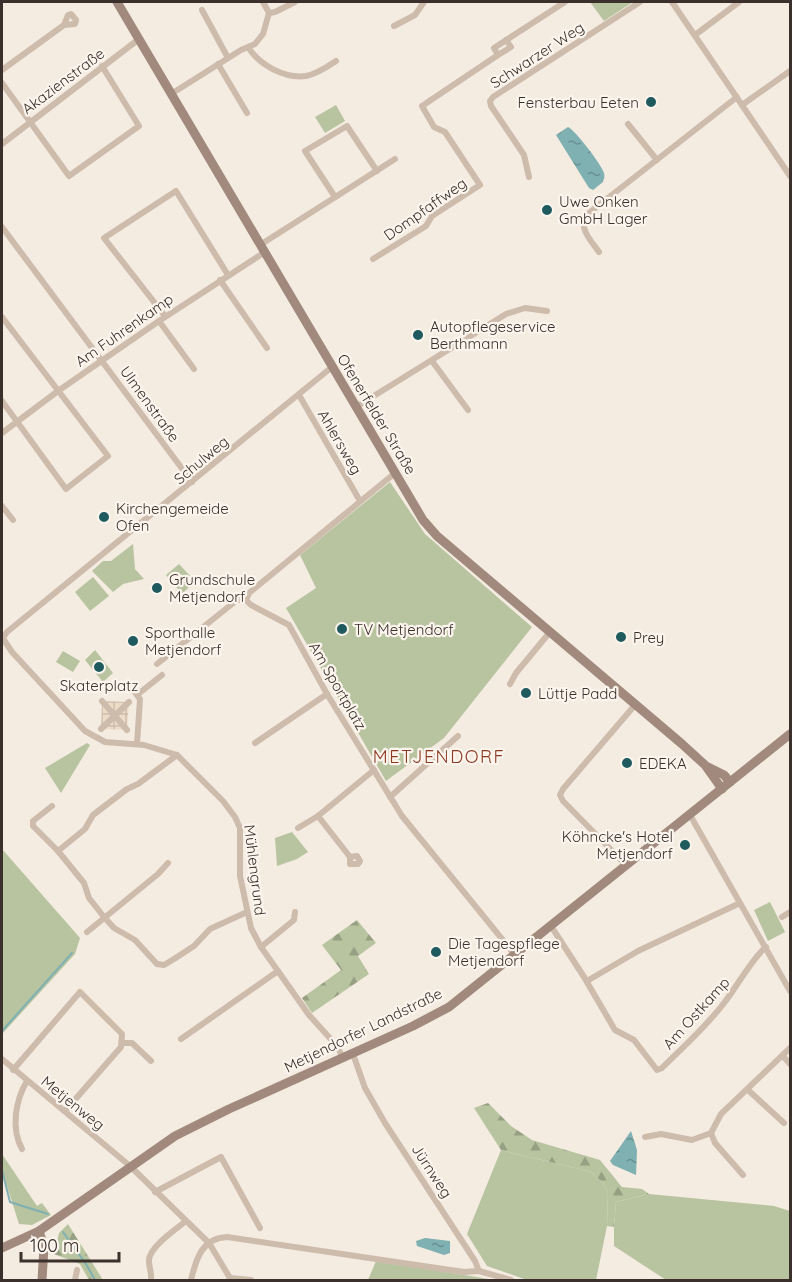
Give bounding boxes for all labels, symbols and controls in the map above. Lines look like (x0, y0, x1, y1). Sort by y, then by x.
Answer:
street label: Schwarzer Weg (486, 18, 588, 92)
street label: Akazienstraße (18, 44, 108, 118)
place label: Fensterbau Eeten (518, 93, 639, 112)
marker: Fensterbau Eeten (644, 95, 658, 109)
street label: Dompfaffweg (380, 173, 470, 245)
place label: Uwe Onken GmbH Lager (559, 192, 648, 228)
marker: Uwe Onken GmbH Lager (540, 203, 554, 217)
street label: Am Fuhrenkamp (71, 289, 177, 371)
place label: Autopflegeservice Berthmann (430, 317, 555, 353)
marker: Autopflegeservice Berthmann (411, 328, 425, 342)
street label: Ofenerfelder Straße (333, 350, 421, 478)
street label: Ulmenstraße (116, 362, 184, 446)
street label: Ahlersweg (314, 406, 366, 478)
street label: Schulweg (170, 432, 232, 488)
place label: Kirchengemeide Ofen (116, 499, 229, 535)
marker: Kirchengemeide Ofen (97, 510, 111, 524)
place label: Grundschule Metjendorf (169, 570, 255, 606)
marker: Grundschule Metjendorf (150, 581, 164, 595)
place label: TV Metjendorf (354, 620, 454, 639)
marker: TV Metjendorf (335, 622, 349, 636)
place label: Sporthalle Metjendorf (145, 623, 222, 659)
place label: Prey (633, 628, 664, 647)
marker: Prey (614, 630, 628, 644)
marker: Sporthalle Metjendorf (126, 634, 140, 648)
street label: Am Sportplatz (305, 638, 371, 734)
marker: Skaterplatz (92, 660, 106, 674)
place label: Skaterplatz (60, 676, 138, 695)
place label: Lüttje Padd (538, 684, 617, 703)
marker: Lüttje Padd (519, 686, 533, 700)
district label: METJENDORF (373, 745, 505, 768)
place label: EDEKA (639, 754, 687, 773)
marker: EDEKA (620, 756, 634, 770)
street label: Mühlengrund (240, 824, 270, 916)
place label: Köhncke's Hotel Metjendorf (562, 827, 674, 863)
marker: Köhncke's Hotel Metjendorf (678, 838, 692, 852)
place label: Die Tagespflege Metjendorf (448, 934, 560, 970)
marker: Die Tagespflege Metjendorf (429, 945, 443, 959)
street label: Am Ostkamp (659, 973, 733, 1053)
street label: Metjendorfer Landstraße (281, 983, 445, 1077)
street label: Metjenweg (37, 1072, 109, 1134)
street label: Jürnweg (408, 1140, 456, 1202)
scale bar (21, 1225, 118, 1263)
text: 100 m (30, 1234, 79, 1257)

